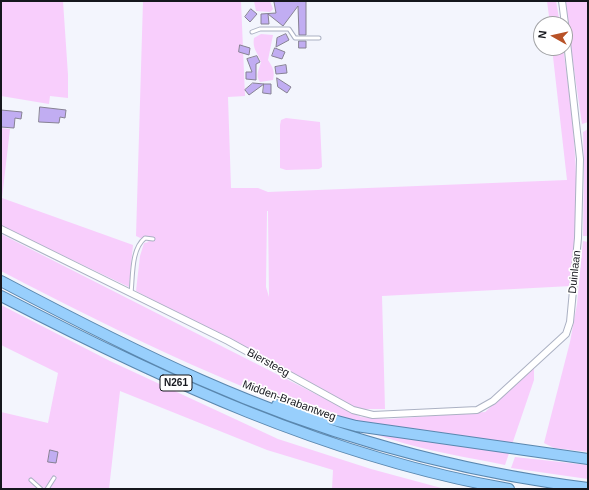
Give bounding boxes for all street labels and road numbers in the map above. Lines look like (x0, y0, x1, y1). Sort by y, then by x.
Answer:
street label: Duinlaan (566, 250, 584, 294)
street label: Biersteeg (244, 346, 292, 380)
road number: N261 (160, 375, 192, 391)
street label: Midden-Brabantweg (240, 378, 338, 424)

